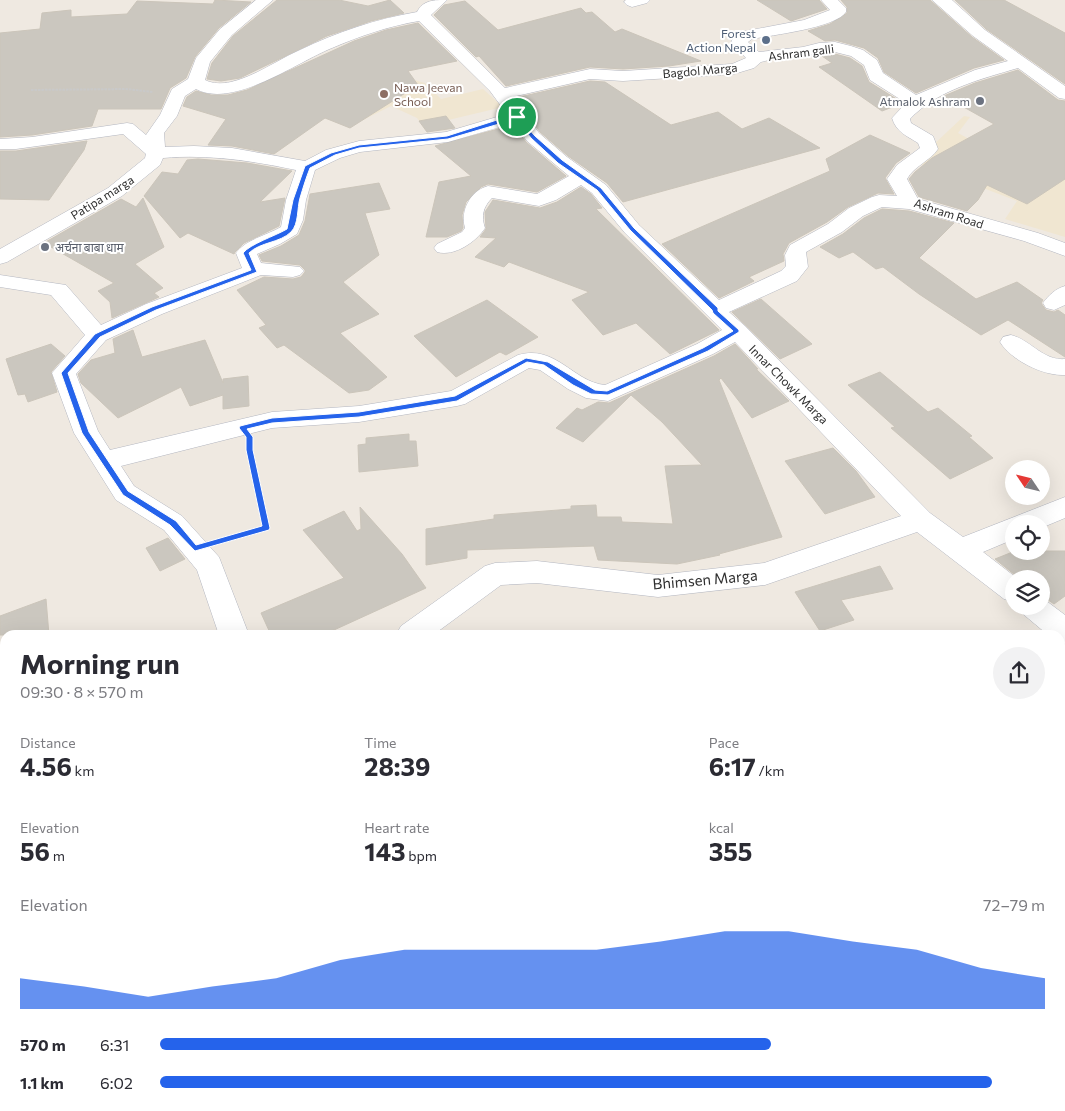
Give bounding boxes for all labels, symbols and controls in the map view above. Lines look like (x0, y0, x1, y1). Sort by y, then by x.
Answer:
place label: Forest Action Nepal (686, 26, 756, 54)
marker: Forest Action Nepal (760, 34, 772, 46)
street label: Ashram galli (767, 41, 835, 63)
street label: Bagdol Marga (662, 60, 738, 80)
place label: Nawa Jeevan School (394, 80, 462, 108)
marker: Nawa Jeevan School (378, 88, 390, 100)
place label: Atmalok Ashram (879, 94, 970, 108)
marker: Atmalok Ashram (974, 95, 986, 107)
pin (496, 96, 538, 138)
icon: arrive (503, 103, 531, 131)
street label: Patipa marga (68, 172, 136, 222)
street label: Ashram Road (912, 195, 986, 231)
place label: अर्चना बाबा धाम (55, 240, 125, 254)
marker: अर्चना बाबा धाम (39, 241, 51, 253)
street label: Innar Chowk Marga (747, 342, 831, 426)
north arrow (1005, 460, 1050, 505)
map controls (1005, 460, 1050, 615)
button: locate (1005, 515, 1050, 560)
street label: Bhimsen Marga (652, 565, 758, 593)
button: layers (1005, 570, 1050, 615)
text: Morning run (20, 646, 180, 680)
button: share (993, 647, 1045, 699)
text: 09:30 · 8 × 570 m (20, 682, 143, 701)
text: Distance (20, 734, 76, 751)
text: Time (364, 734, 397, 751)
text: Pace (709, 734, 739, 751)
text: 4.56 (20, 751, 72, 781)
text: 28:39 (364, 751, 430, 781)
text: 6:17 (709, 751, 756, 781)
text: km (72, 762, 94, 779)
text: /km (756, 762, 784, 779)
text: Elevation (20, 819, 79, 836)
text: Heart rate (364, 819, 429, 836)
text: kcal (709, 819, 734, 836)
text: 56 (20, 836, 50, 866)
text: 143 (364, 836, 406, 866)
text: 355 (709, 836, 752, 866)
text: m (50, 847, 65, 864)
text: bpm (406, 847, 437, 864)
text: Elevation (20, 895, 88, 914)
text: 72–79 m (983, 895, 1045, 914)
text: 570 m (20, 1035, 66, 1054)
text: 6:31 (100, 1035, 129, 1054)
text: 1.1 km (20, 1073, 64, 1092)
text: 6:02 (100, 1073, 133, 1092)

